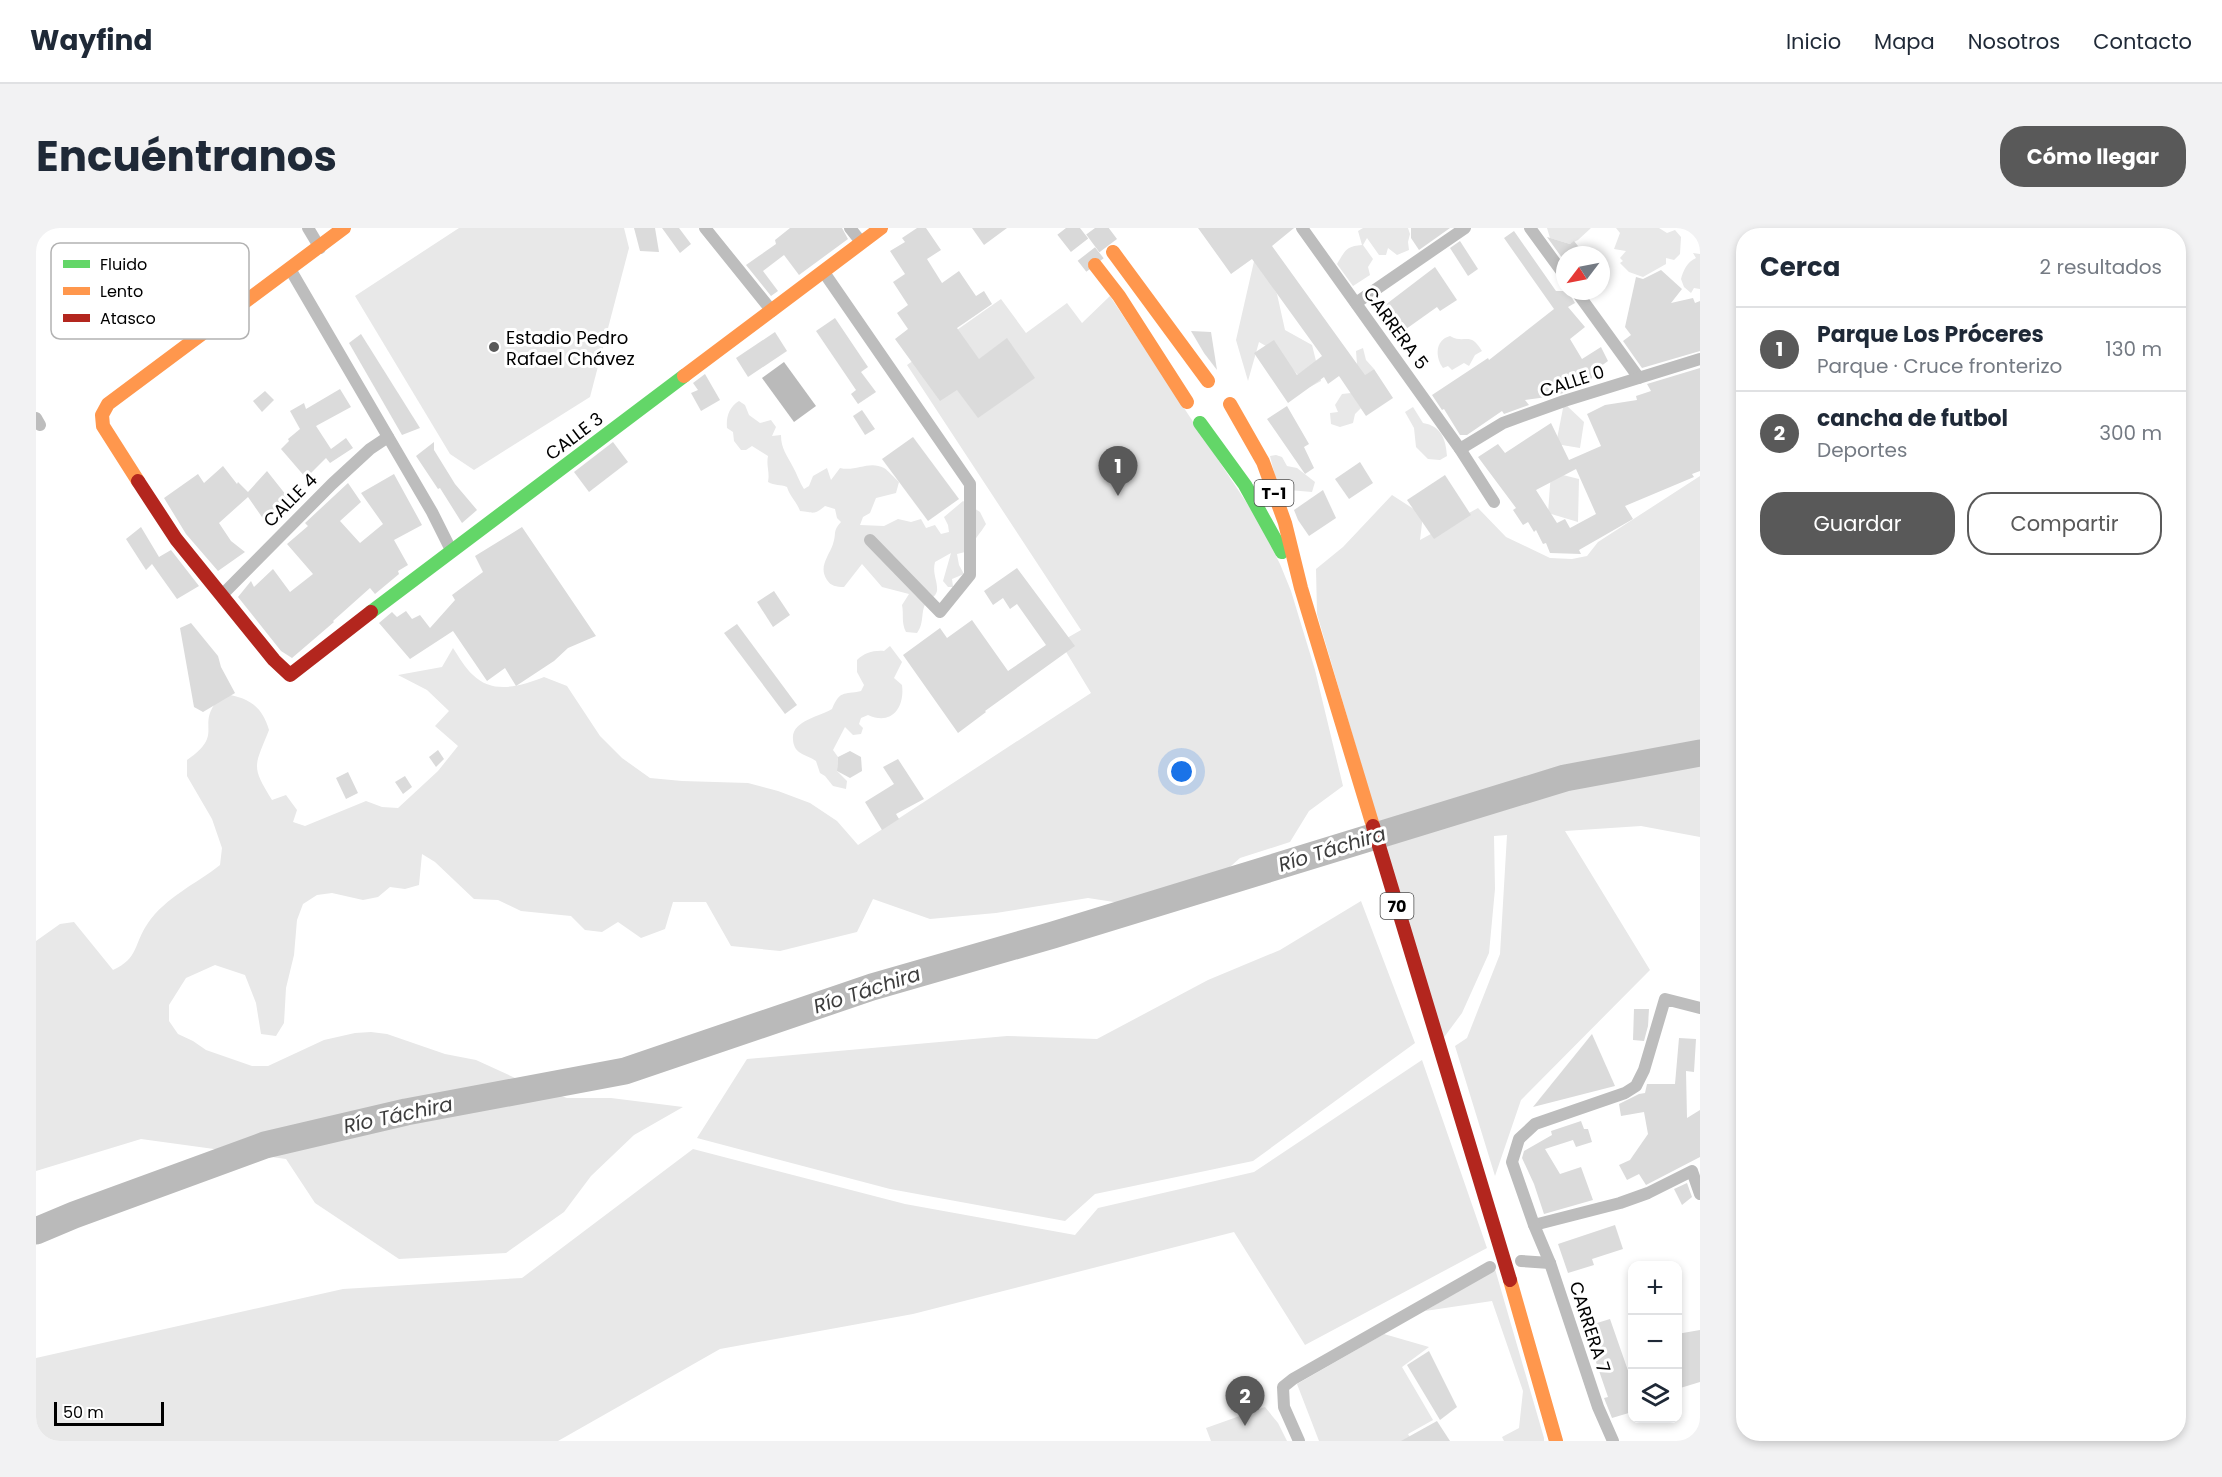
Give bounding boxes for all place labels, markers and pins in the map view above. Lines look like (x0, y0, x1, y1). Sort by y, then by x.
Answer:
place label: Estadio Pedro Rafael Chávez (506, 325, 635, 371)
marker: Estadio Pedro Rafael Chávez (487, 340, 501, 354)
pin: 1 (1098, 446, 1138, 496)
pin: 2 (1226, 1376, 1264, 1426)

